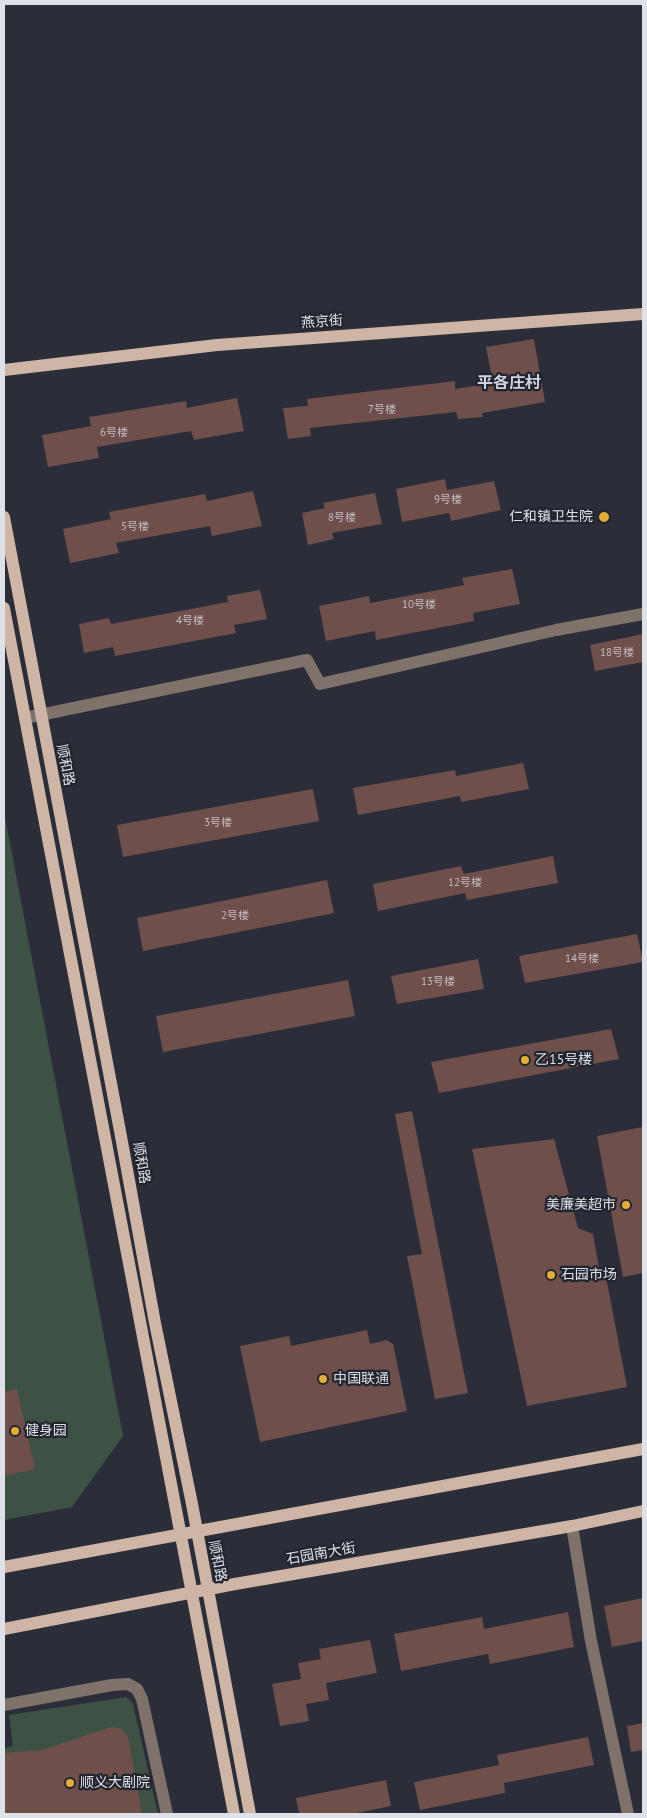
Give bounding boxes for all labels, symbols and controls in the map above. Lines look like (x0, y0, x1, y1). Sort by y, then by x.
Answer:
street label: 燕京街 (300, 312, 344, 332)
district label: 平各庄村 (477, 373, 541, 393)
house number: 7号楼 (368, 403, 396, 417)
house number: 6号楼 (100, 426, 128, 440)
house number: 9号楼 (434, 493, 462, 507)
place label: 仁和镇卫生院 (509, 509, 593, 525)
marker: 仁和镇卫生院 (597, 510, 611, 524)
house number: 8号楼 (328, 511, 356, 525)
house number: 5号楼 (121, 520, 149, 534)
house number: 10号楼 (402, 598, 436, 612)
house number: 4号楼 (176, 614, 204, 628)
house number: 18号楼 (600, 646, 634, 660)
street label: 顺和路 (53, 743, 77, 787)
house number: 3号楼 (204, 816, 232, 830)
house number: 12号楼 (448, 876, 482, 890)
house number: 2号楼 (221, 909, 249, 923)
house number: 14号楼 (565, 952, 599, 966)
house number: 13号楼 (421, 975, 455, 989)
place label: 乙15号楼 (535, 1052, 592, 1068)
marker: 乙15号楼 (519, 1054, 531, 1066)
street label: 顺和路 (129, 1141, 153, 1185)
place label: 美廉美超市 (546, 1197, 616, 1213)
marker: 美廉美超市 (620, 1199, 632, 1211)
place label: 石园市场 (561, 1267, 617, 1283)
marker: 石园市场 (545, 1269, 557, 1281)
place label: 中国联通 (333, 1371, 389, 1387)
marker: 中国联通 (317, 1373, 329, 1385)
place label: 健身园 (25, 1423, 67, 1439)
marker: 健身园 (9, 1425, 21, 1437)
street label: 顺和路 (205, 1539, 229, 1583)
street label: 石园南大街 (285, 1540, 357, 1568)
place label: 顺义大剧院 (80, 1775, 150, 1791)
marker: 顺义大剧院 (64, 1777, 76, 1789)

